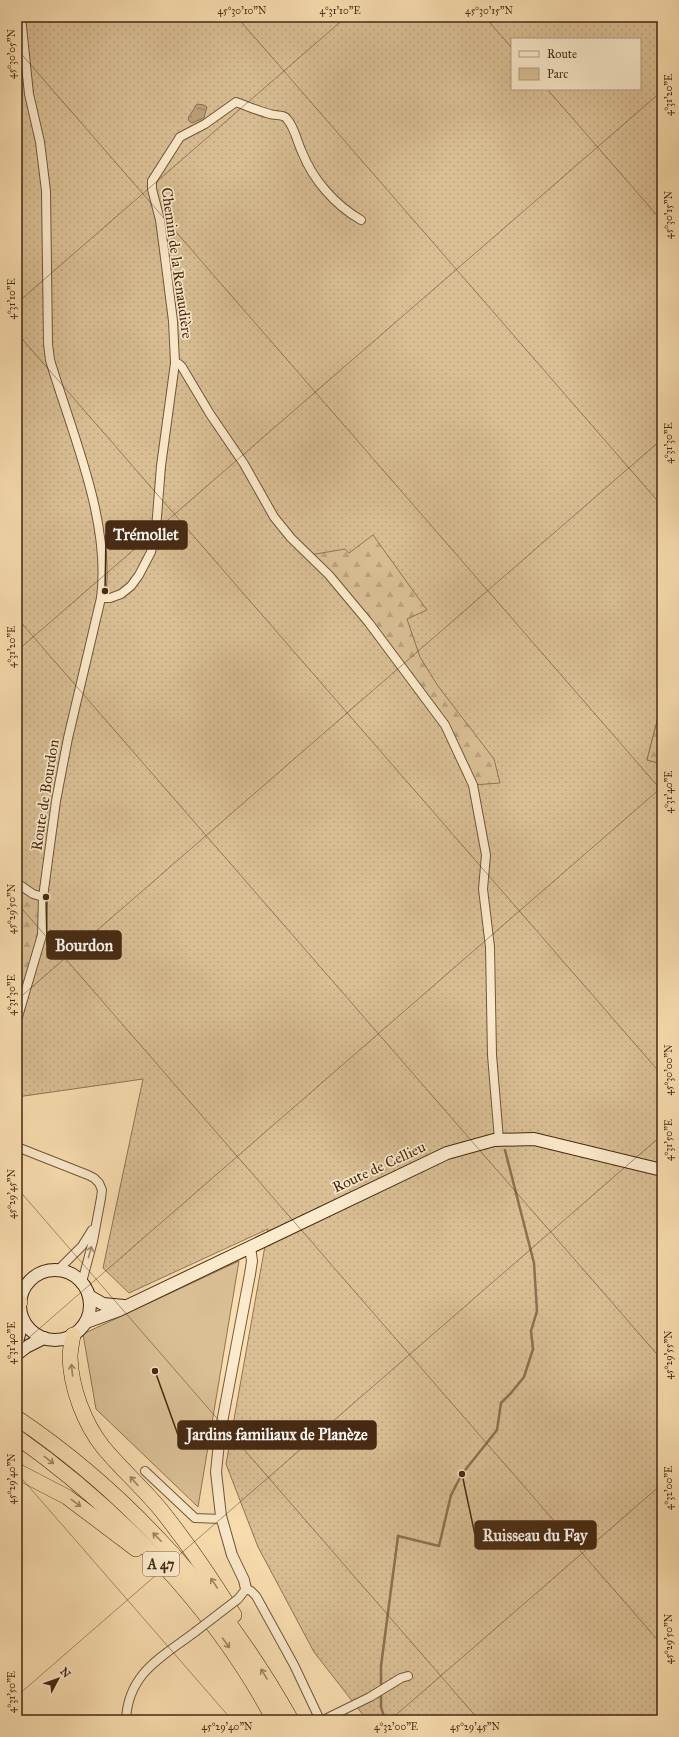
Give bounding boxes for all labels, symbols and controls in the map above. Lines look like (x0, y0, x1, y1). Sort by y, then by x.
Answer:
text: 45°30'10"N (217, 5, 267, 17)
text: 4°31'10"E (319, 5, 361, 17)
text: 45°30'15"N (465, 5, 513, 17)
text: 45°30'05"N (6, 29, 18, 79)
legend (511, 38, 641, 90)
text: Route (547, 47, 577, 61)
text: Parc (547, 67, 568, 81)
text: 4°31'20"E (663, 74, 675, 116)
street label: Chemin de la Renaudière (157, 186, 197, 340)
text: 45°30'15"N (663, 191, 675, 239)
text: 4°31'10"E (6, 278, 18, 320)
text: 4°31'30"E (663, 422, 675, 464)
callout: Trémollet (106, 521, 187, 549)
text: Trémollet (112, 525, 179, 544)
text: 4°31'20"E (6, 626, 18, 668)
street label: Route de Bourdon (27, 738, 63, 852)
text: 4°31'40"E (663, 771, 675, 813)
text: 45°29'50"N (6, 883, 18, 934)
callout: Bourdon (47, 931, 121, 959)
text: Bourdon (55, 936, 113, 955)
text: 4°31'30"E (6, 974, 18, 1016)
text: 45°30'00"N (663, 1044, 675, 1095)
text: 4°31'50"E (663, 1119, 675, 1161)
street label: Route de Cellieu (330, 1138, 428, 1196)
text: 45°29'45"N (6, 1168, 18, 1219)
one-way arrow (87, 1246, 94, 1259)
text: 4°31'40"E (6, 1322, 18, 1364)
text: 45°29'55"N (663, 1330, 675, 1380)
one-way arrow (68, 1364, 75, 1377)
callout: Jardins familiaux de Planèze (178, 1421, 376, 1449)
text: Jardins familiaux de Planèze (184, 1425, 368, 1445)
text: 45°29'40"N (6, 1453, 18, 1505)
one-way arrow (43, 1456, 54, 1465)
text: 4°32'00"E (663, 1466, 675, 1510)
one-way arrow (129, 1476, 139, 1486)
one-way arrow (70, 1499, 81, 1507)
callout: Ruisseau du Fay (475, 1521, 596, 1549)
text: Ruisseau du Fay (482, 1526, 589, 1546)
one-way arrow (152, 1532, 162, 1542)
road number: A 47 (143, 1552, 179, 1576)
one-way arrow (210, 1578, 218, 1589)
text: 45°29'50"N (663, 1613, 675, 1664)
one-way arrow (222, 1638, 230, 1649)
north arrow (38, 1659, 78, 1699)
text: N (57, 1665, 74, 1681)
one-way arrow (259, 1668, 267, 1680)
text: 4°31'50"E (6, 1671, 18, 1713)
text: 45°29'40"N (201, 1721, 253, 1733)
text: 4°32'00"E (374, 1721, 418, 1733)
text: 45°29'45"N (450, 1721, 501, 1733)

